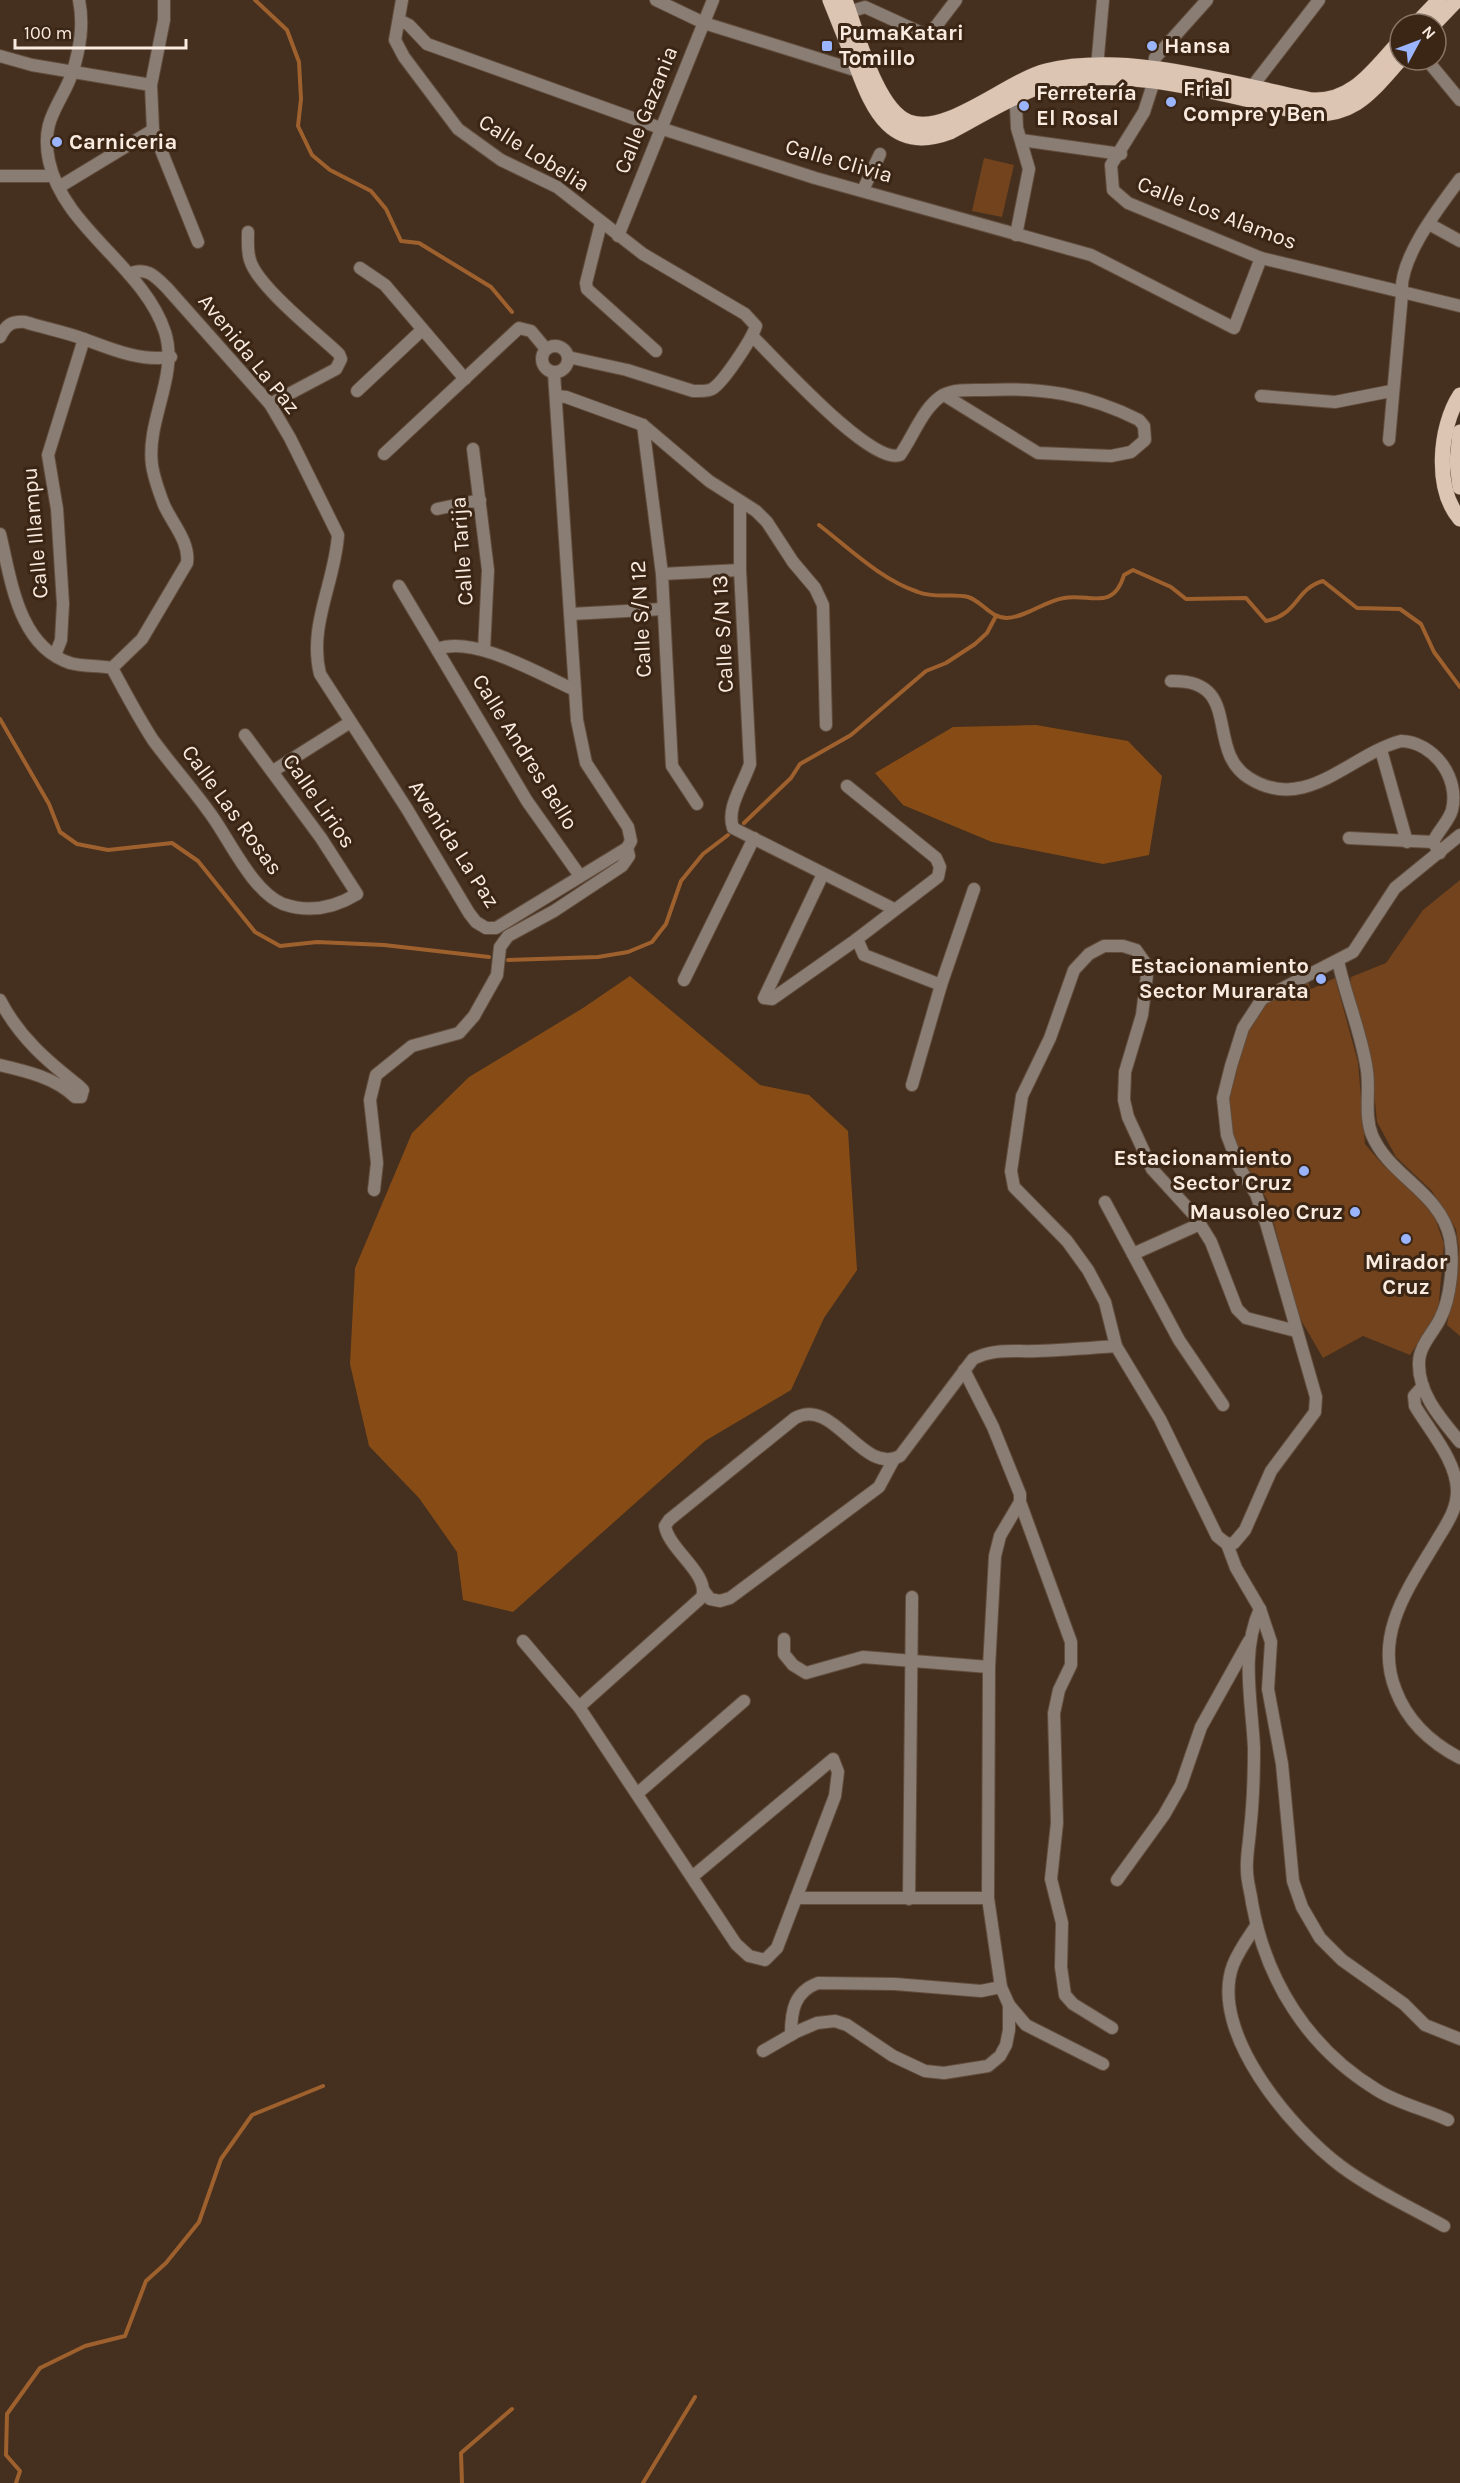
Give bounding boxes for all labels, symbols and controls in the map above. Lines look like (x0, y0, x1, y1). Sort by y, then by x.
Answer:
scale bar (15, 12, 186, 50)
north arrow (1388, 12, 1448, 72)
place label: PumaKatari Tomillo (839, 20, 964, 71)
text: 100 m (24, 22, 72, 44)
text: N (1418, 22, 1440, 43)
place label: Hansa (1164, 33, 1231, 59)
marker: PumaKatari Tomillo (820, 39, 834, 53)
marker: Hansa (1145, 39, 1159, 53)
street label: Calle Gazania (609, 42, 683, 178)
place label: Frial Compre y Ben (1183, 76, 1326, 127)
place label: Ferretería El Rosal (1036, 80, 1137, 131)
marker: Frial Compre y Ben (1164, 95, 1178, 109)
marker: Ferretería El Rosal (1017, 99, 1031, 113)
street label: Calle Lobelia (474, 109, 594, 197)
place label: Carniceria (69, 129, 177, 155)
street label: Calle Clivia (782, 133, 896, 189)
marker: Carniceria (50, 135, 64, 149)
street label: Calle Los Alamos (1134, 171, 1300, 255)
street label: Avenida La Paz (193, 289, 305, 419)
street label: Calle Illampu (16, 466, 54, 600)
street label: Calle Tarija (445, 496, 479, 606)
street label: Calle S/N 12 (625, 560, 657, 678)
street label: Calle S/N 13 (707, 575, 739, 693)
street label: Calle Andres Bello (467, 669, 583, 835)
street label: Calle Las Rosas (176, 740, 288, 880)
street label: Calle Lirios (277, 749, 361, 853)
street label: Avenida La Paz (403, 775, 505, 913)
place label: Estacionamiento Sector Murarata (1130, 953, 1309, 1004)
marker: Estacionamiento Sector Murarata (1314, 972, 1328, 986)
place label: Estacionamiento Sector Cruz (1113, 1145, 1292, 1196)
marker: Estacionamiento Sector Cruz (1297, 1164, 1311, 1178)
place label: Mausoleo Cruz (1189, 1199, 1343, 1225)
marker: Mausoleo Cruz (1348, 1205, 1362, 1219)
marker: Mirador Cruz (1399, 1232, 1413, 1246)
place label: Mirador Cruz (1365, 1249, 1448, 1300)

